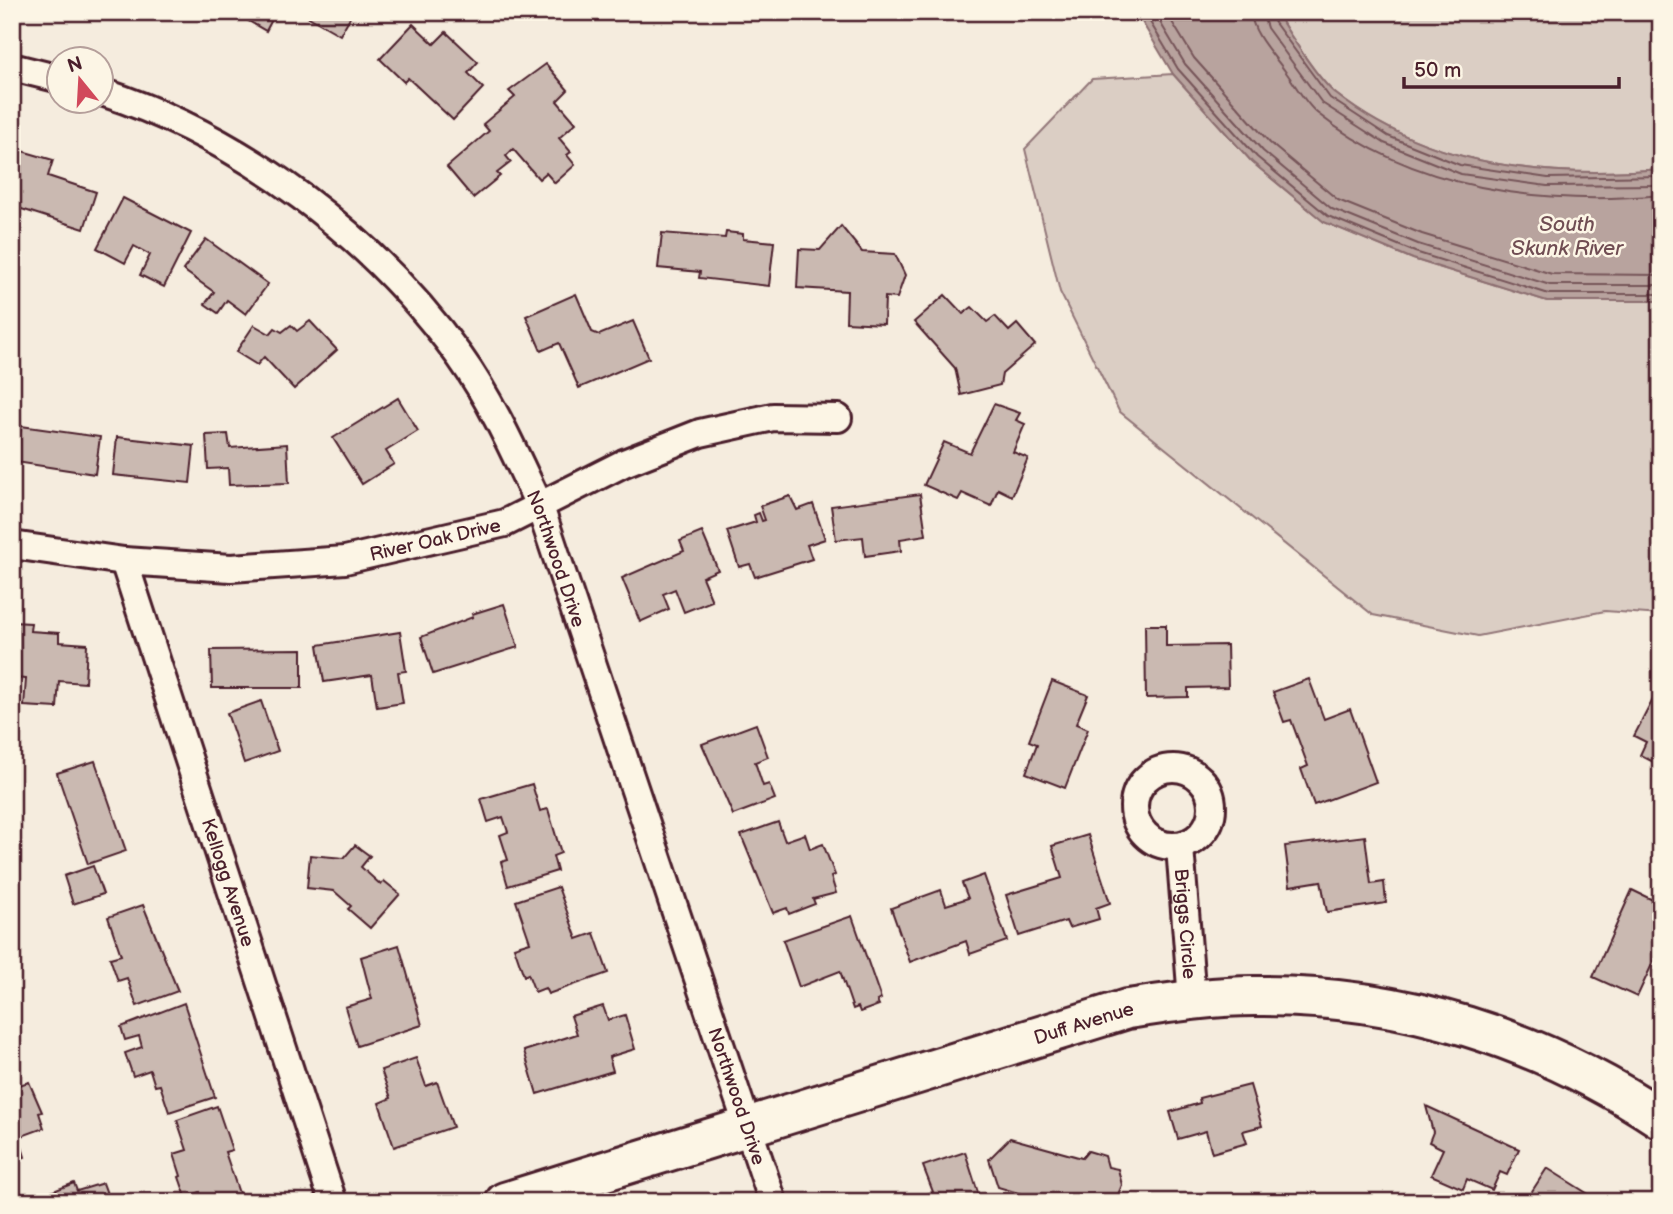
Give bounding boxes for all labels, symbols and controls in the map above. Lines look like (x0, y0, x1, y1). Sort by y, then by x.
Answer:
north arrow (46, 46, 116, 116)
scale bar (1404, 46, 1619, 90)
text: N (65, 52, 86, 78)
text: 50 m (1414, 58, 1461, 83)
water label: South Skunk River (1511, 212, 1624, 261)
street label: Northwood Drive (521, 487, 589, 630)
street label: River Oak Drive (368, 514, 503, 567)
street label: Kellogg Avenue (196, 816, 259, 950)
street label: Briggs Circle (1169, 868, 1200, 980)
street label: Duff Avenue (1031, 998, 1135, 1050)
street label: Northwood Drive (702, 1025, 770, 1168)

